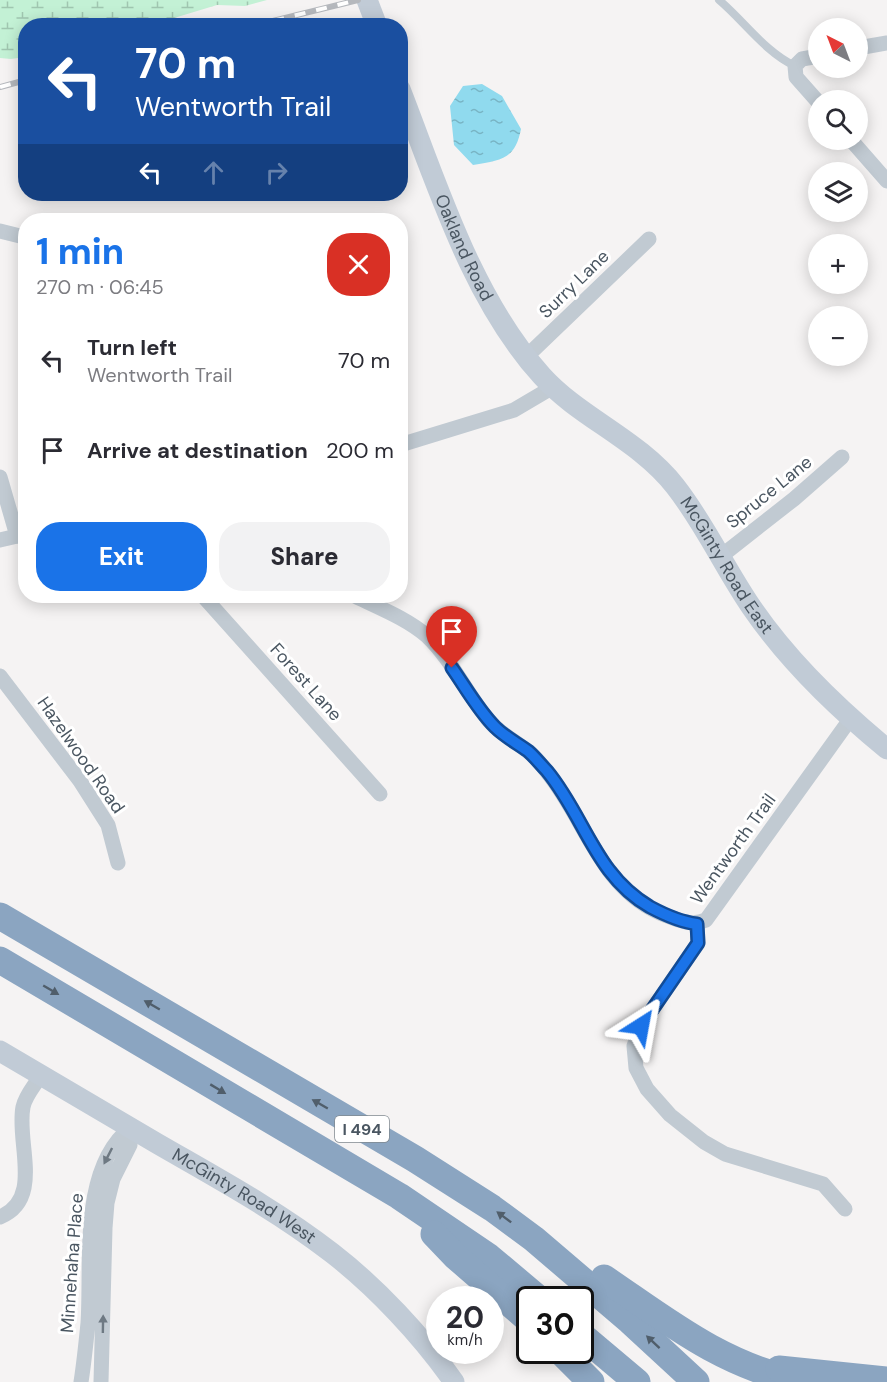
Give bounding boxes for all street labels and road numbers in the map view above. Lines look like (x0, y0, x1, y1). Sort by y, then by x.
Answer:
street label: Oakland Road (429, 191, 499, 305)
street label: Surry Lane (534, 245, 614, 323)
street label: Spruce Lane (721, 450, 817, 534)
street label: McGinty Road East (675, 492, 779, 639)
street label: Forest Lane (265, 638, 347, 726)
street label: Hazelwood Road (32, 692, 130, 818)
street label: Wentworth Trail (685, 789, 781, 909)
road number: I 494 (335, 1116, 389, 1142)
street label: McGinty Road West (168, 1143, 321, 1249)
street label: Minnehaha Place (55, 1192, 89, 1334)

